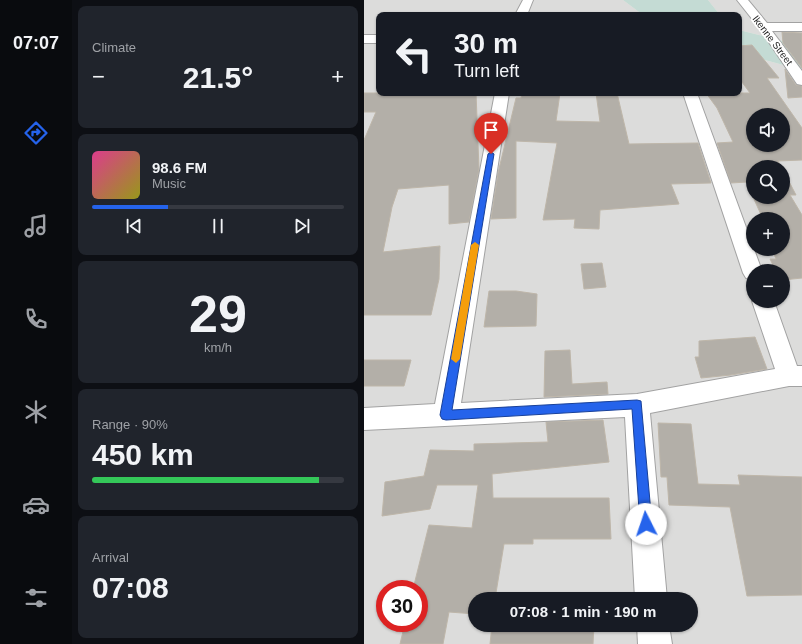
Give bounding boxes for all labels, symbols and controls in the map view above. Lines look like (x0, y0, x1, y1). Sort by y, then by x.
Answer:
street label: Ikenne Street (750, 13, 795, 68)
icon: left (388, 28, 440, 80)
text: 30 m (454, 28, 518, 59)
text: 07:07 (13, 33, 59, 53)
text: Climate (92, 40, 136, 55)
text: 21.5° (183, 61, 253, 94)
text: Turn left (454, 61, 519, 81)
text: − (92, 64, 105, 89)
text: + (331, 64, 344, 89)
map controls (746, 108, 790, 308)
button: sound (746, 108, 790, 152)
pin (474, 113, 508, 154)
icon: directions (22, 119, 50, 147)
icon: arrive (480, 119, 502, 141)
text: 98.6 FM (152, 159, 207, 176)
button: search (746, 160, 790, 204)
text: Music (152, 176, 186, 191)
icon: music (22, 212, 50, 240)
button: + (746, 212, 790, 256)
icon: previous (123, 215, 145, 237)
icon: pause (207, 215, 229, 237)
icon: next (291, 215, 313, 237)
button: − (746, 264, 790, 308)
text: 29 (189, 285, 247, 343)
icon: phone (22, 305, 50, 333)
text: km/h (204, 340, 232, 355)
icon: climate (22, 398, 50, 426)
text: Range · 90% (92, 417, 168, 432)
text: 450 km (92, 438, 194, 471)
icon: car (22, 491, 50, 519)
position arrow (625, 503, 667, 545)
text: Arrival (92, 550, 129, 565)
text: 07:08 (92, 571, 169, 604)
speed limit sign: 30 (376, 580, 428, 632)
icon: filters (22, 584, 50, 612)
text: 07:08 · 1 min · 190 m (510, 603, 656, 620)

